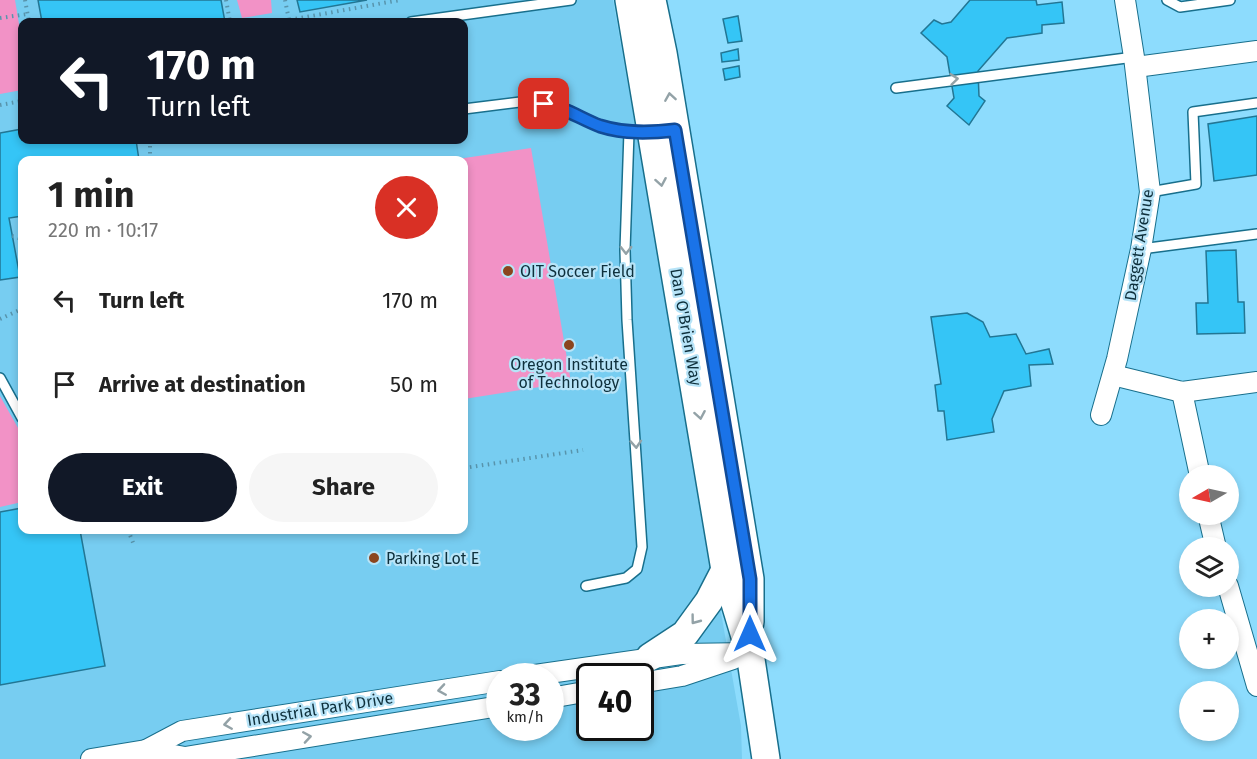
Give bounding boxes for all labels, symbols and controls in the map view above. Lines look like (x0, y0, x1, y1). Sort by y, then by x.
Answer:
text: 170 m (147, 40, 256, 90)
icon: left (48, 42, 126, 120)
one-way arrow (949, 73, 958, 86)
pin (518, 78, 569, 129)
icon: arrive (527, 87, 560, 120)
text: Turn left (147, 91, 250, 123)
one-way arrow (664, 92, 676, 101)
text: 1 min (48, 173, 135, 217)
button: close (375, 176, 438, 239)
one-way arrow (654, 176, 667, 186)
street label: Daggett Avenue (1121, 188, 1157, 302)
text: 220 m · 10:17 (48, 218, 158, 242)
one-way arrow (620, 245, 632, 254)
place label: OIT Soccer Field (520, 262, 635, 281)
marker: OIT Soccer Field (501, 264, 515, 278)
street label: Dan O'Brien Way (666, 267, 706, 387)
icon: left (48, 284, 81, 317)
text: Turn left (99, 287, 184, 314)
text: 170 m (382, 287, 438, 314)
marker: Oregon Institute of Technology (562, 338, 576, 352)
place label: Oregon Institute of Technology (510, 355, 628, 392)
icon: arrive (48, 368, 81, 401)
text: Arrive at destination (99, 371, 306, 398)
text: 50 m (390, 371, 438, 398)
one-way arrow (694, 411, 706, 420)
one-way arrow (629, 440, 642, 449)
button: Exit (48, 453, 237, 522)
button: Share (249, 453, 438, 522)
north arrow (1179, 465, 1239, 525)
map controls (1179, 465, 1239, 741)
button: layers (1179, 537, 1239, 597)
place label: Parking Lot E (386, 549, 479, 568)
marker: Parking Lot E (367, 551, 381, 565)
position arrow (718, 602, 782, 666)
button: + (1179, 609, 1239, 669)
one-way arrow (691, 613, 702, 624)
speed limit sign: 40 (576, 663, 654, 741)
text: 33 (509, 677, 541, 713)
button: − (1179, 681, 1239, 741)
one-way arrow (437, 683, 447, 696)
street label: Industrial Park Drive (246, 688, 394, 730)
text: km/h (506, 708, 544, 726)
one-way arrow (224, 717, 233, 729)
one-way arrow (302, 731, 312, 744)

